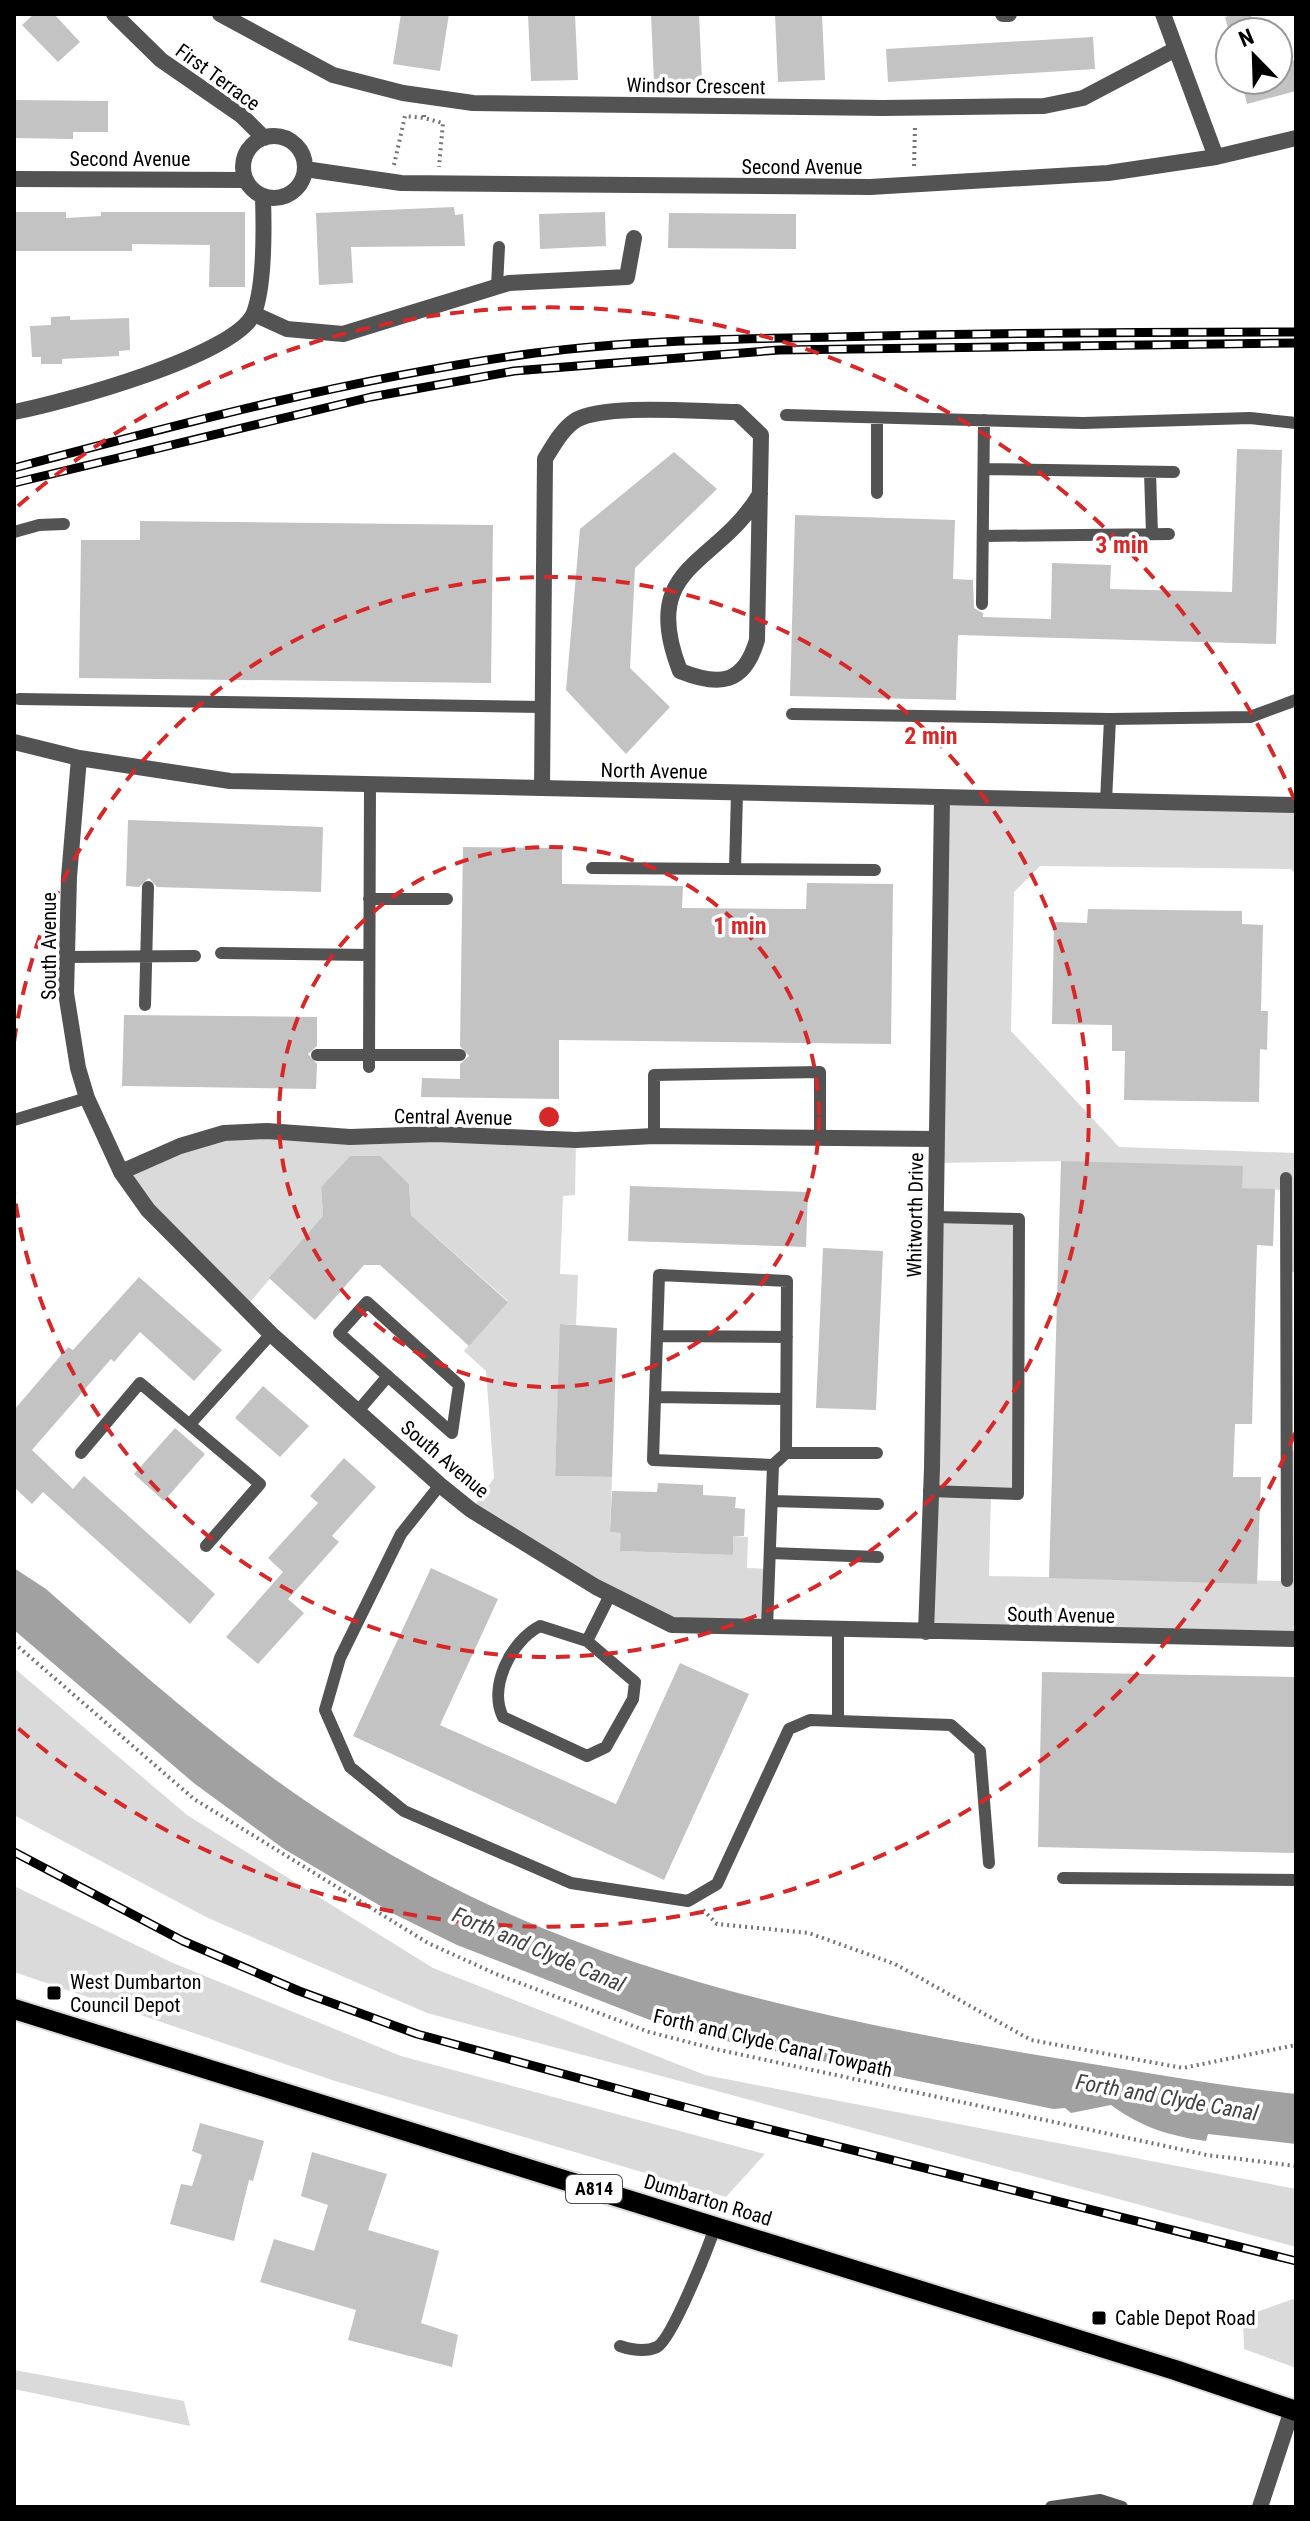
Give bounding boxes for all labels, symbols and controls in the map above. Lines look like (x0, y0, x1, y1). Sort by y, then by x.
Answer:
north arrow (1214, 16, 1294, 96)
text: N (1235, 24, 1257, 52)
street label: First Terrace (171, 38, 265, 116)
street label: Windsor Crescent (626, 73, 766, 99)
street label: Second Avenue (70, 147, 190, 171)
street label: Second Avenue (742, 155, 862, 179)
text: 3 min (1095, 531, 1149, 559)
text: 2 min (904, 722, 958, 750)
street label: North Avenue (600, 758, 708, 784)
street label: South Avenue (37, 892, 61, 1000)
text: 1 min (713, 912, 767, 940)
centre of rings (535, 1103, 563, 1131)
street label: Central Avenue (394, 1104, 512, 1130)
street label: Whitworth Drive (902, 1152, 928, 1278)
street label: South Avenue (396, 1415, 494, 1503)
street label: South Avenue (1007, 1602, 1115, 1628)
water label: Forth and Clyde Canal (449, 1902, 630, 1997)
place label: West Dumbarton Council Depot (70, 1970, 202, 2017)
marker: West Dumbarton Council Depot (45, 1984, 63, 2002)
street label: Forth and Clyde Canal Towpath (651, 2004, 895, 2082)
water label: Forth and Clyde Canal (1074, 2069, 1261, 2126)
street label: Dumbarton Road (641, 2169, 775, 2231)
road number: A814 (566, 2175, 622, 2203)
place label: Cable Depot Road (1115, 2306, 1256, 2330)
marker: Cable Depot Road (1090, 2309, 1108, 2327)

